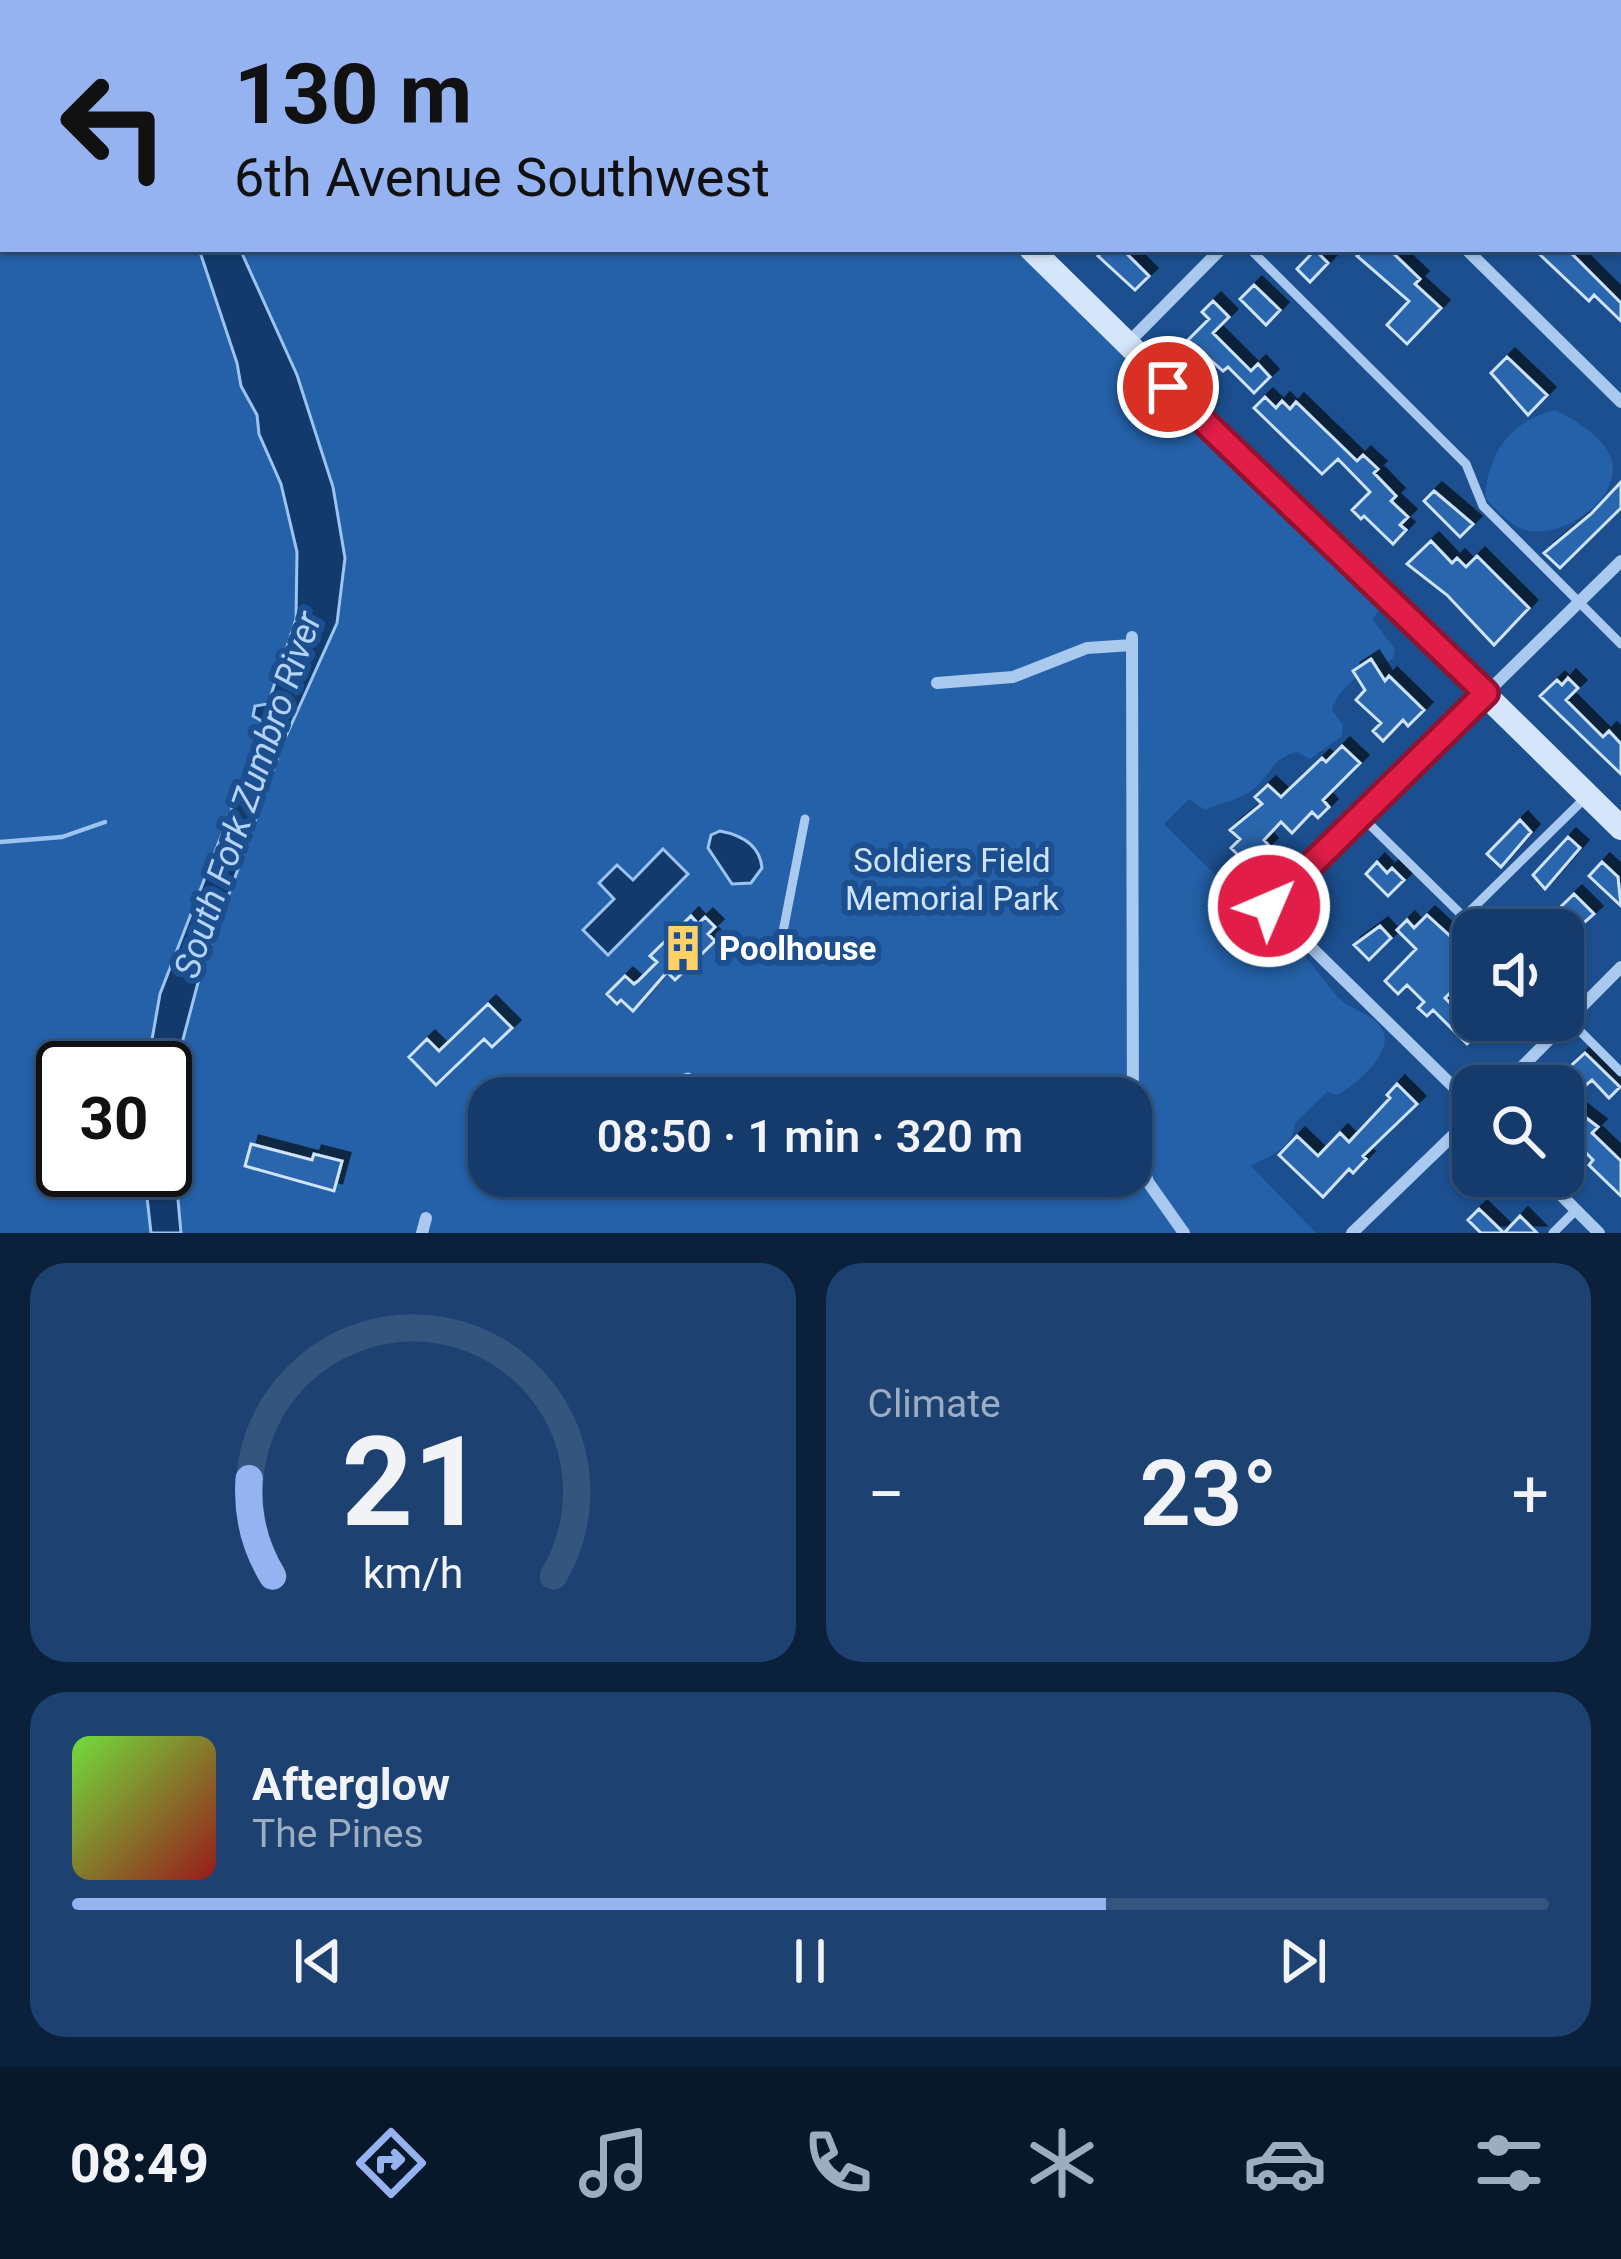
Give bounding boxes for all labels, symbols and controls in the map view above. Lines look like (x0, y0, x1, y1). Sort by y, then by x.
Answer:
text: 130 m (234, 45, 472, 144)
icon: left (36, 48, 192, 204)
text: 6th Avenue Southwest (234, 146, 770, 209)
pin (1117, 336, 1219, 438)
icon: arrive (1135, 354, 1201, 420)
water label: South Fork Zumbro River (166, 606, 331, 983)
park label: Soldiers Field Memorial Park (845, 841, 1059, 918)
position arrow (1206, 843, 1332, 969)
map controls (1452, 909, 1584, 1197)
button: sound (1452, 909, 1584, 1041)
building icon: Poolhouse (658, 923, 708, 973)
place label: Poolhouse (719, 929, 876, 968)
speed limit sign: 30 (36, 1041, 192, 1197)
button: search (1452, 1065, 1584, 1197)
text: 08:50 · 1 min · 320 m (597, 1110, 1023, 1163)
text: Climate (868, 1381, 1001, 1427)
text: 21 (341, 1409, 484, 1555)
text: 23° (1140, 1442, 1277, 1547)
text: − (868, 1456, 905, 1533)
text: + (1512, 1456, 1549, 1533)
text: km/h (362, 1547, 463, 1597)
text: Afterglow (252, 1758, 450, 1811)
text: The Pines (252, 1811, 424, 1857)
icon: previous (285, 1928, 351, 1994)
icon: pause (777, 1928, 843, 1994)
icon: next (1270, 1928, 1336, 1994)
icon: directions (349, 2121, 433, 2205)
icon: music (572, 2121, 656, 2205)
icon: phone (796, 2121, 880, 2205)
icon: climate (1020, 2121, 1104, 2205)
icon: car (1243, 2121, 1327, 2205)
icon: filters (1467, 2121, 1551, 2205)
text: 08:49 (70, 2132, 209, 2195)

